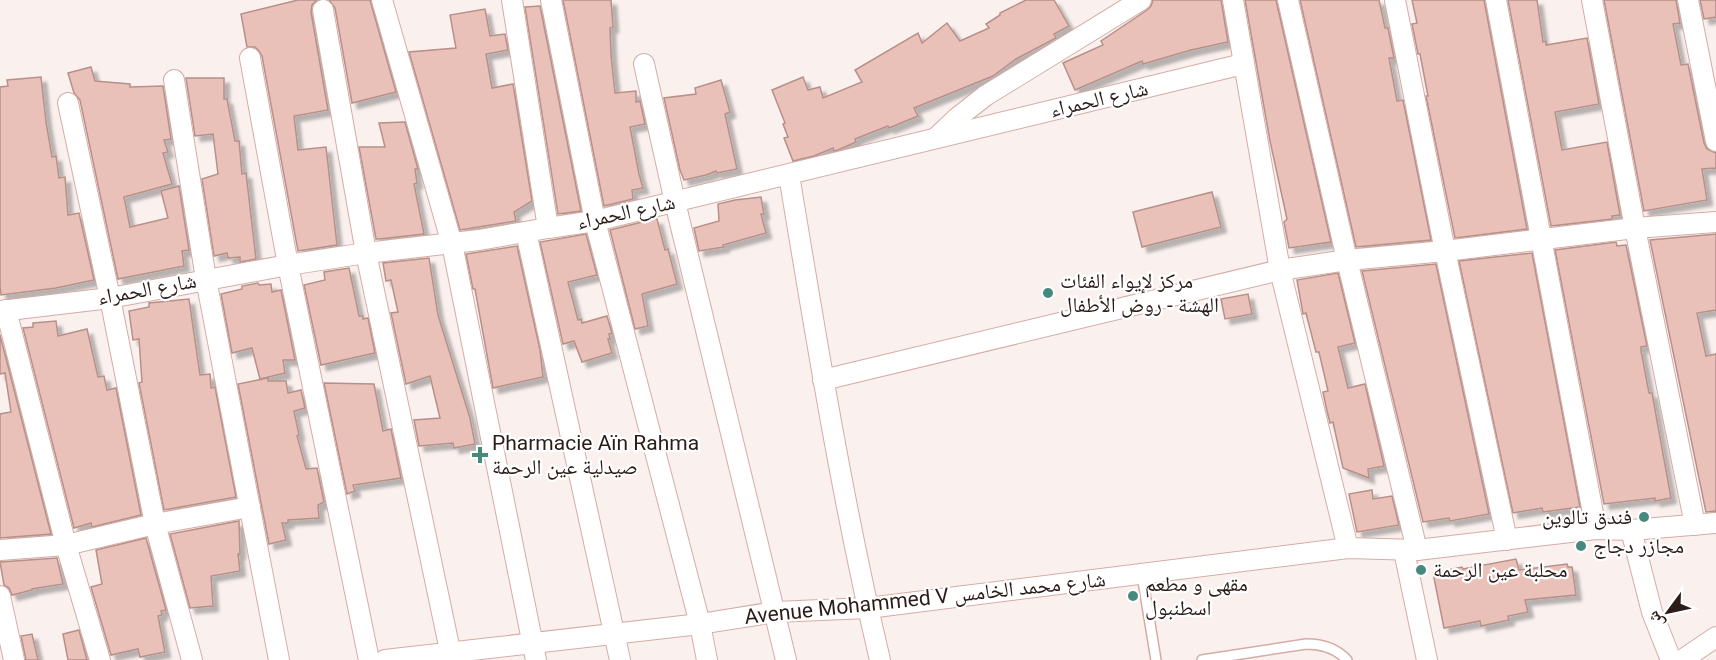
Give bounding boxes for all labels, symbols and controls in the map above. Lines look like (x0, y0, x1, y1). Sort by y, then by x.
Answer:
street label: شارع الحمراء (1048, 76, 1151, 123)
street label: شارع الحمراء (575, 190, 678, 235)
street label: شارع الحمراء (96, 269, 198, 310)
place label: مركز لإيواء الفئات الهشة - روض الأطفال (1060, 269, 1219, 318)
marker: مركز لإيواء الفئات الهشة - روض الأطفال (1041, 286, 1055, 300)
place label: Pharmacie Aïn Rahma صيدلية عين الرحمة (492, 431, 699, 480)
marker: Pharmacie Aïn Rahma صيدلية عين الرحمة (473, 448, 487, 462)
place label: فندق تالوين (1542, 505, 1632, 530)
marker: فندق تالوين (1637, 510, 1651, 524)
place label: مجازر دجاج (1593, 534, 1684, 559)
marker: مجازر دجاج (1574, 539, 1588, 553)
place label: محلبة عين الرحمة (1433, 558, 1568, 583)
marker: محلبة عين الرحمة (1414, 563, 1428, 577)
street label: Avenue Mohammed V شارع محمد الخامس (743, 567, 1107, 630)
place label: مقهى و مطعم اسطنبول (1145, 572, 1248, 620)
north arrow (1638, 582, 1698, 642)
marker: مقهى و مطعم اسطنبول (1126, 589, 1140, 603)
text: ش (1643, 608, 1668, 632)

